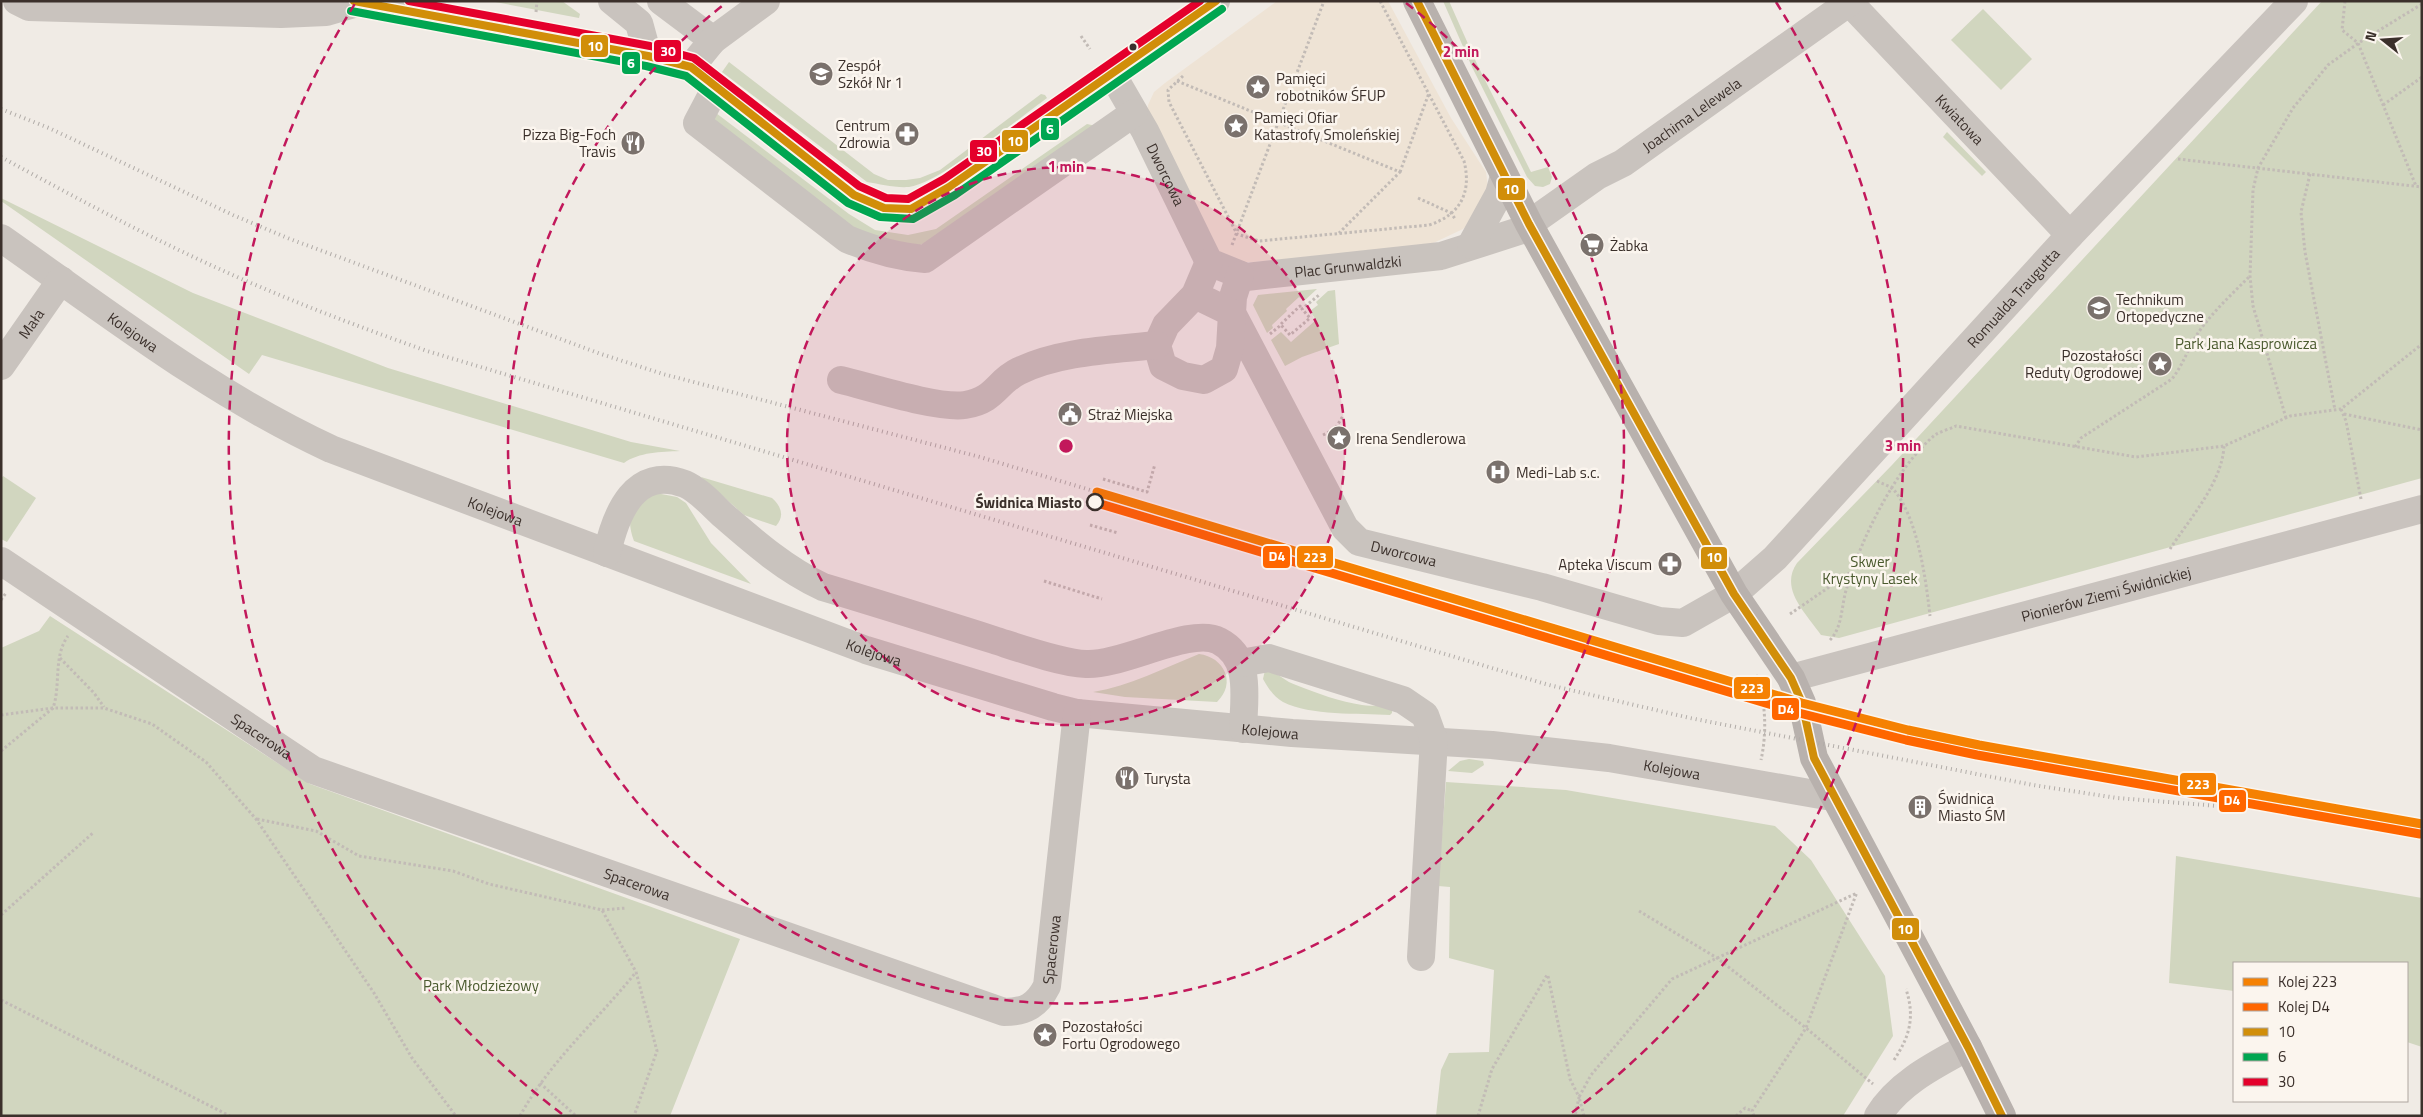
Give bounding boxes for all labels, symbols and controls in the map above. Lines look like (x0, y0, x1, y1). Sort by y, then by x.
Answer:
north arrow (2358, 15, 2408, 65)
text: N (2359, 28, 2382, 44)
line badge: 10 (580, 34, 609, 58)
text: 10 (587, 35, 603, 56)
line badge: 30 (653, 39, 682, 63)
text: 30 (660, 40, 676, 61)
text: 2 min (1443, 40, 1479, 63)
unlabelled marker (1128, 42, 1138, 52)
line badge: 6 (621, 51, 641, 75)
text: 6 (627, 52, 635, 73)
place label: Zespół Szkół Nr 1 (838, 54, 903, 94)
school or university icon: Zespół Szkół Nr 1 (808, 61, 834, 87)
place label: Pamięci robotników ŚFUP (1276, 67, 1386, 107)
street label: Joachima Lelewela (1637, 71, 1746, 158)
place icon: Pamięci robotników ŚFUP (1245, 74, 1271, 100)
street label: Kwiatowa (1930, 89, 1990, 150)
place label: Pamięci Ofiar Katastrofy Smoleńskiej (1254, 106, 1400, 146)
place icon: Pamięci Ofiar Katastrofy Smoleńskiej (1223, 113, 1249, 139)
place label: Centrum Zdrowia (835, 114, 890, 154)
line badge: 6 (1040, 117, 1060, 141)
text: 6 (1046, 118, 1054, 139)
pharmacy icon: Centrum Zdrowia (894, 121, 920, 147)
place label: Pizza Big-Foch Travis (523, 123, 616, 163)
line badge: 10 (1001, 129, 1029, 153)
restaurant icon: Pizza Big-Foch Travis (620, 130, 646, 156)
text: 10 (1007, 130, 1023, 151)
line badge: 30 (969, 139, 998, 163)
street label: Dworcowa (1141, 139, 1191, 210)
text: 30 (976, 140, 992, 161)
text: 1 min (1048, 155, 1084, 178)
line badge: 10 (1497, 177, 1526, 201)
text: 10 (1503, 178, 1519, 199)
supermarket icon: Żabka (1579, 232, 1605, 258)
place label: Żabka (1610, 234, 1649, 257)
street label: Romualda Traugutta (1961, 242, 2065, 353)
street label: Plac Grunwaldzki (1293, 249, 1403, 283)
place label: Technikum Ortopedyczne (2116, 288, 2204, 328)
school or university icon: Technikum Ortopedyczne (2086, 295, 2112, 321)
street label: Mała (12, 303, 50, 343)
street label: Kolejowa (103, 306, 164, 358)
park label: Park Jana Kasprowicza (2175, 332, 2318, 355)
place label: Pozostałości Reduty Ogrodowej (2025, 344, 2142, 384)
place icon: Pozostałości Reduty Ogrodowej (2147, 351, 2173, 377)
public building icon: Straż Miejska (1057, 401, 1083, 427)
place label: Straż Miejska (1088, 403, 1173, 426)
place icon: Irena Sendlerowa (1326, 425, 1352, 451)
place label: Irena Sendlerowa (1356, 427, 1466, 450)
text: 3 min (1885, 434, 1921, 457)
centre of rings (1057, 437, 1075, 455)
hospital icon: Medi-Lab s.c. (1485, 459, 1511, 485)
place label: Medi-Lab s.c. (1516, 461, 1600, 484)
street label: Kolejowa (465, 490, 527, 532)
place label: Świdnica Miasto (976, 491, 1082, 514)
marker: Świdnica Miasto (1086, 493, 1104, 511)
street label: Dworcowa (1368, 534, 1440, 572)
line badge: D4 (1262, 545, 1291, 569)
text: D4 (1269, 545, 1286, 566)
line badge: 223 (1296, 545, 1334, 569)
text: 223 (1303, 546, 1327, 567)
line badge: 10 (1700, 546, 1728, 570)
text: 10 (1706, 546, 1722, 567)
park label: Skwer Krystyny Lasek (1822, 550, 1918, 590)
pharmacy icon: Apteka Viscum (1657, 551, 1683, 577)
place label: Apteka Viscum (1558, 553, 1652, 576)
street label: Pionierów Ziemi Świdnickiej (2019, 560, 2193, 627)
street label: Kolejowa (843, 632, 905, 672)
line badge: 223 (1733, 676, 1771, 700)
text: 223 (1740, 677, 1764, 698)
line badge: D4 (1771, 697, 1800, 721)
text: D4 (1778, 698, 1795, 719)
street label: Spacerowa (227, 707, 297, 765)
street label: Kolejowa (1241, 717, 1300, 745)
street label: Kolejowa (1642, 753, 1703, 785)
restaurant icon: Turysta (1114, 765, 1140, 791)
place label: Turysta (1144, 767, 1191, 790)
line badge: 223 (2179, 772, 2217, 796)
text: 223 (2186, 773, 2210, 794)
place label: Świdnica Miasto ŚM (1938, 787, 2006, 827)
line badge: D4 (2218, 789, 2247, 813)
text: D4 (2224, 789, 2241, 810)
building icon: Świdnica Miasto ŚM (1907, 794, 1933, 820)
street label: Spacerowa (601, 861, 674, 906)
street label: Spacerowa (1036, 913, 1066, 985)
line badge: 10 (1891, 917, 1920, 941)
text: 10 (1897, 918, 1913, 939)
legend (2233, 962, 2408, 1102)
text: Kolej 223 (2278, 970, 2337, 993)
park label: Park Młodzieżowy (423, 974, 539, 997)
text: Kolej D4 (2278, 995, 2330, 1018)
place label: Pozostałości Fortu Ogrodowego (1062, 1015, 1180, 1055)
text: 10 (2278, 1020, 2295, 1043)
place icon: Pozostałości Fortu Ogrodowego (1032, 1022, 1058, 1048)
text: 6 (2278, 1045, 2286, 1068)
text: 30 (2278, 1070, 2295, 1093)

